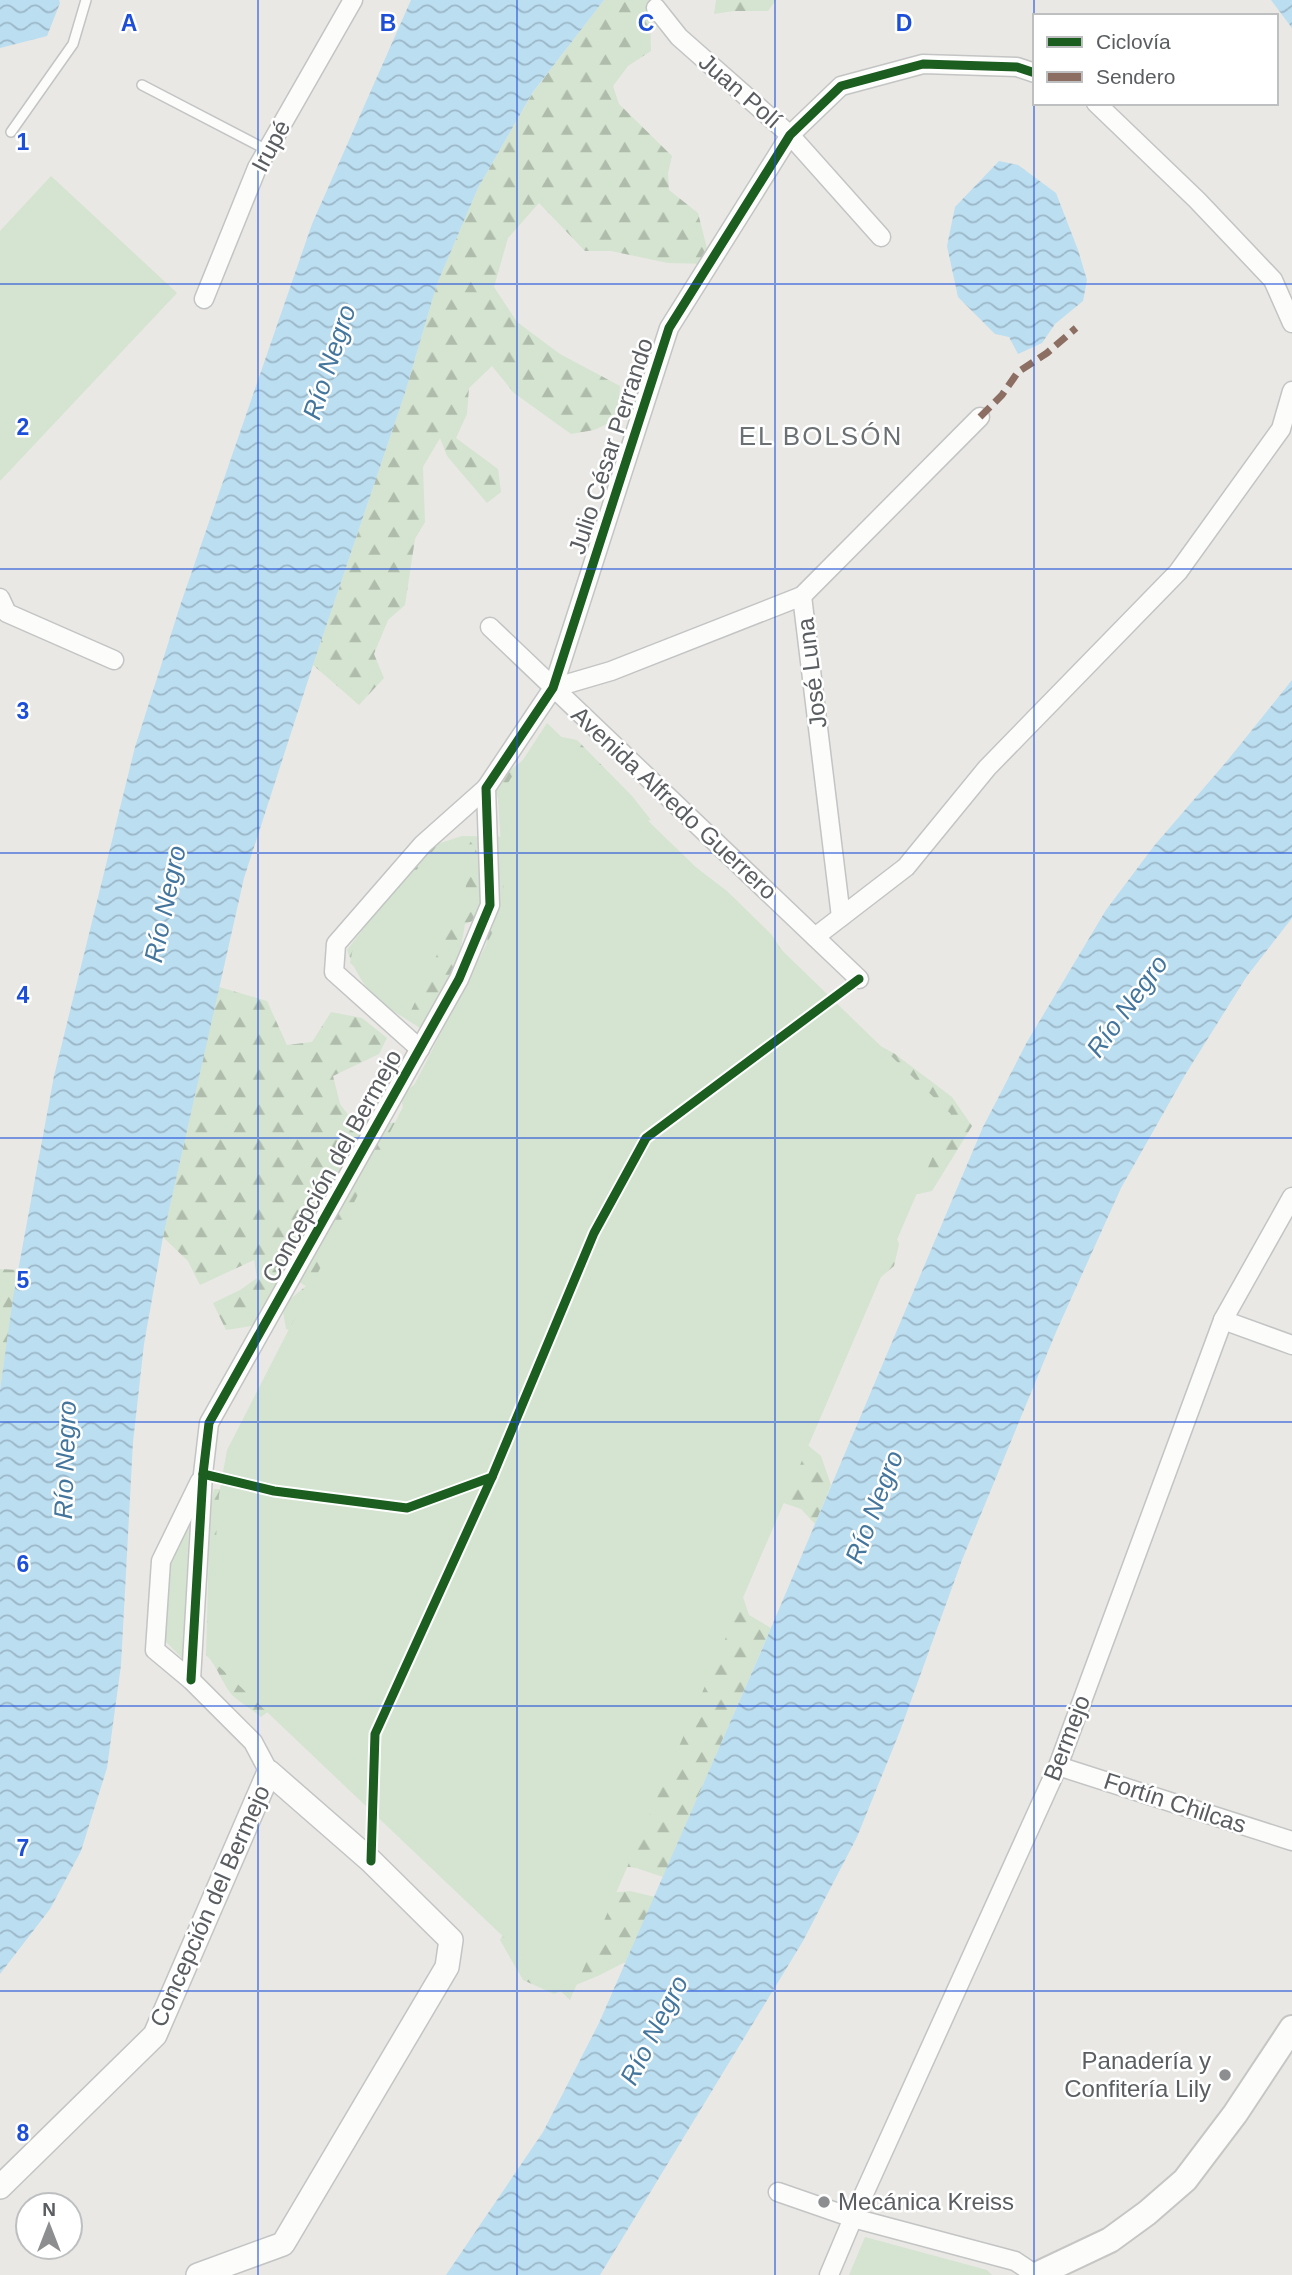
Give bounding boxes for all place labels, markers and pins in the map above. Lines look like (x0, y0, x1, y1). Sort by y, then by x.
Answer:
place label: Panadería y Confitería Lily (1064, 2047, 1211, 2102)
marker: Panadería y Confitería Lily (1217, 2067, 1233, 2083)
place label: Mecánica Kreiss (838, 2188, 1014, 2215)
marker: Mecánica Kreiss (816, 2194, 832, 2210)

